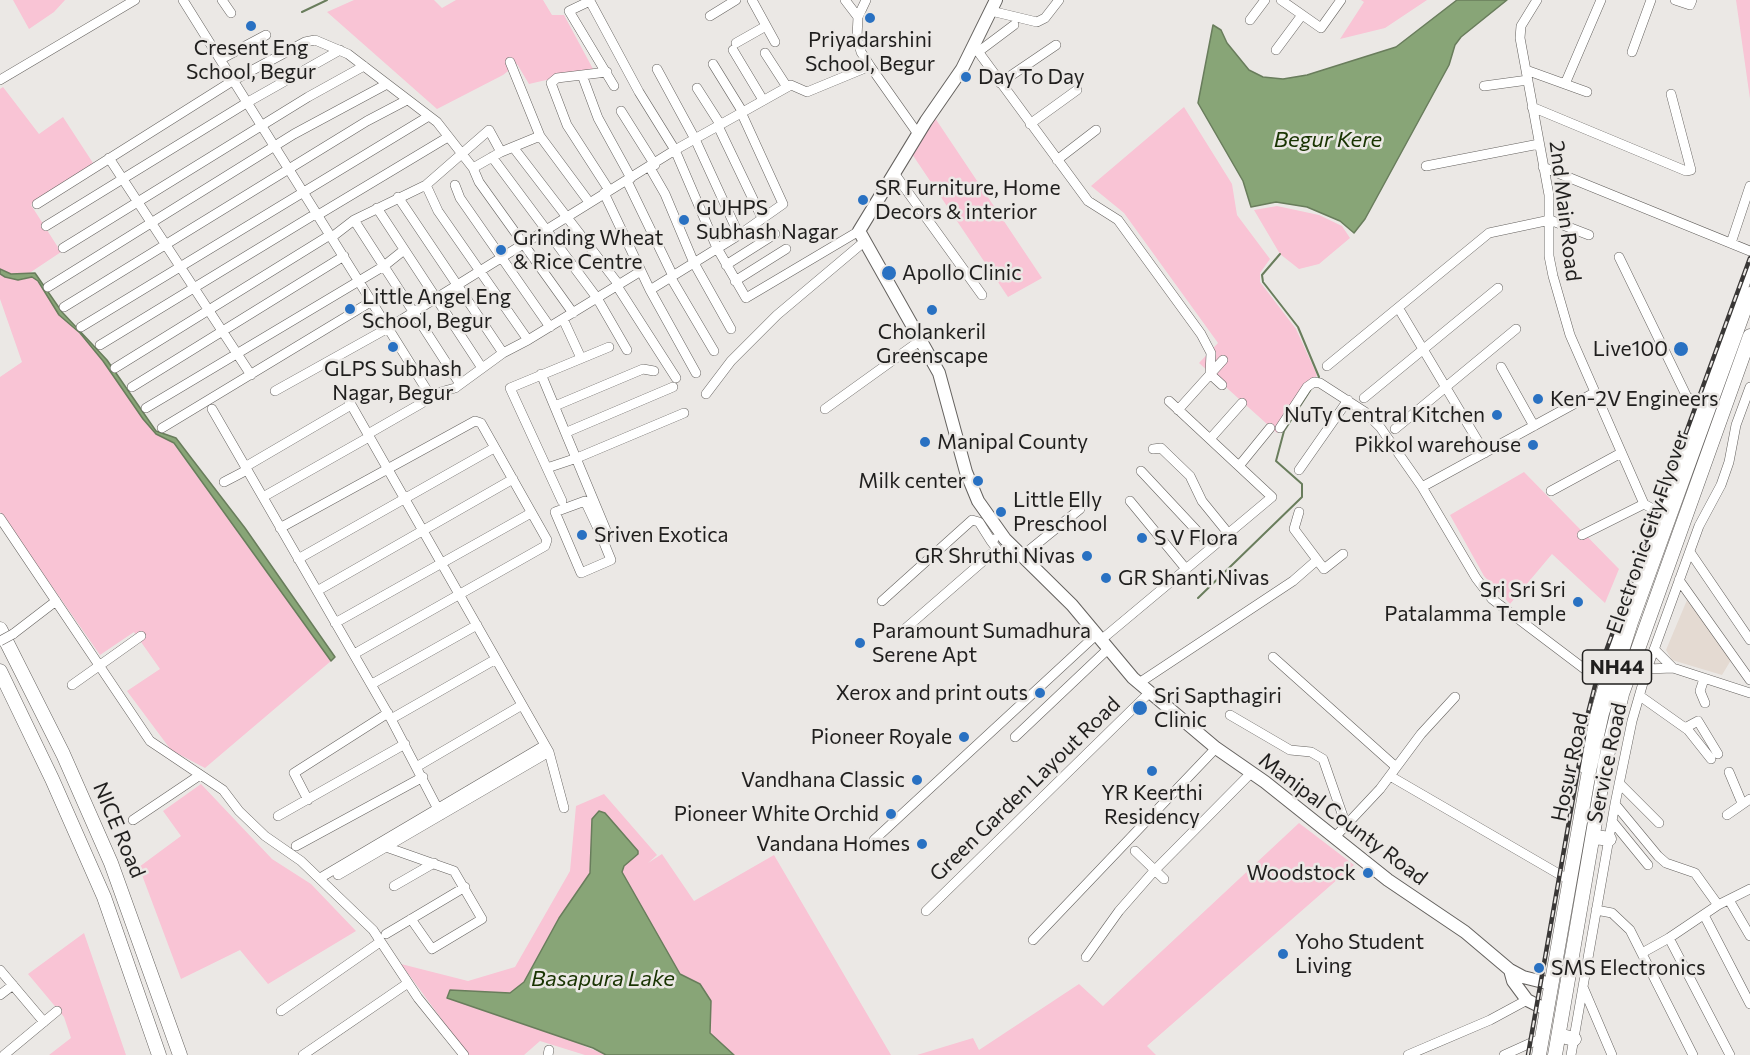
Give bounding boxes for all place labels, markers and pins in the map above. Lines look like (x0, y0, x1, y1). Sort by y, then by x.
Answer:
marker: Priyadarshini School, Begur (863, 11, 877, 25)
marker: Cresent Eng School, Begur (244, 19, 258, 33)
place label: Priyadarshini School, Begur (805, 27, 935, 77)
place label: Cresent Eng School, Begur (186, 35, 316, 85)
place label: Day To Day (978, 64, 1085, 90)
marker: Day To Day (959, 70, 973, 84)
place label: SR Furniture, Home Decors & interior (875, 175, 1061, 225)
marker: SR Furniture, Home Decors & interior (856, 193, 870, 207)
place label: GUHPS Subhash Nagar (696, 195, 839, 245)
marker: GUHPS Subhash Nagar (677, 213, 691, 227)
place label: Grinding Wheat & Rice Centre (513, 225, 663, 275)
marker: Grinding Wheat & Rice Centre (494, 243, 508, 257)
place label: Apollo Clinic (902, 260, 1022, 286)
marker: Apollo Clinic (880, 264, 898, 282)
place label: Little Angel Eng School, Begur (362, 284, 511, 334)
marker: Little Angel Eng School, Begur (343, 302, 357, 316)
marker: Cholankeril Greenscape (925, 303, 939, 317)
place label: Cholankeril Greenscape (876, 319, 988, 369)
place label: Live100 (1593, 336, 1668, 362)
marker: GLPS Subhash Nagar, Begur (386, 340, 400, 354)
marker: Live100 (1672, 340, 1690, 358)
place label: GLPS Subhash Nagar, Begur (324, 356, 462, 406)
place label: Ken-2V Engineers (1550, 386, 1718, 412)
marker: Ken-2V Engineers (1531, 392, 1545, 406)
place label: NuTy Central Kitchen (1284, 402, 1485, 428)
marker: NuTy Central Kitchen (1490, 408, 1504, 422)
place label: Manipal County (937, 429, 1088, 455)
place label: Pikkol warehouse (1355, 432, 1521, 458)
marker: Manipal County (918, 435, 932, 449)
marker: Pikkol warehouse (1526, 438, 1540, 452)
place label: Milk center (858, 468, 966, 494)
marker: Milk center (971, 474, 985, 488)
place label: Little Elly Preschool (1013, 487, 1108, 537)
marker: Little Elly Preschool (994, 505, 1008, 519)
place label: Sriven Exotica (594, 522, 729, 548)
place label: S V Flora (1154, 525, 1238, 551)
marker: Sriven Exotica (575, 528, 589, 542)
marker: S V Flora (1135, 531, 1149, 545)
place label: GR Shruthi Nivas (915, 543, 1075, 569)
marker: GR Shruthi Nivas (1080, 549, 1094, 563)
place label: GR Shanti Nivas (1118, 565, 1269, 591)
marker: GR Shanti Nivas (1099, 571, 1113, 585)
place label: Sri Sri Sri Patalamma Temple (1384, 577, 1566, 627)
marker: Sri Sri Sri Patalamma Temple (1571, 595, 1585, 609)
place label: Paramount Sumadhura Serene Apt (872, 618, 1091, 668)
marker: Paramount Sumadhura Serene Apt (853, 636, 867, 650)
place label: Xerox and print outs (836, 680, 1028, 706)
place label: Sri Sapthagiri Clinic (1154, 683, 1282, 733)
marker: Xerox and print outs (1033, 686, 1047, 700)
marker: Sri Sapthagiri Clinic (1131, 699, 1149, 717)
place label: Pioneer Royale (811, 724, 952, 750)
marker: Pioneer Royale (957, 730, 971, 744)
marker: YR Keerthi Residency (1145, 764, 1159, 778)
place label: Vandhana Classic (741, 767, 905, 793)
marker: Vandhana Classic (910, 773, 924, 787)
place label: YR Keerthi Residency (1101, 780, 1203, 830)
place label: Pioneer White Orchid (674, 801, 879, 827)
marker: Pioneer White Orchid (884, 807, 898, 821)
place label: Vandana Homes (756, 831, 910, 857)
marker: Vandana Homes (915, 837, 929, 851)
place label: Woodstock (1247, 860, 1356, 886)
marker: Woodstock (1361, 866, 1375, 880)
place label: Yoho Student Living (1295, 929, 1424, 979)
marker: Yoho Student Living (1276, 947, 1290, 961)
place label: SMS Electronics (1551, 955, 1706, 981)
marker: SMS Electronics (1532, 961, 1546, 975)

